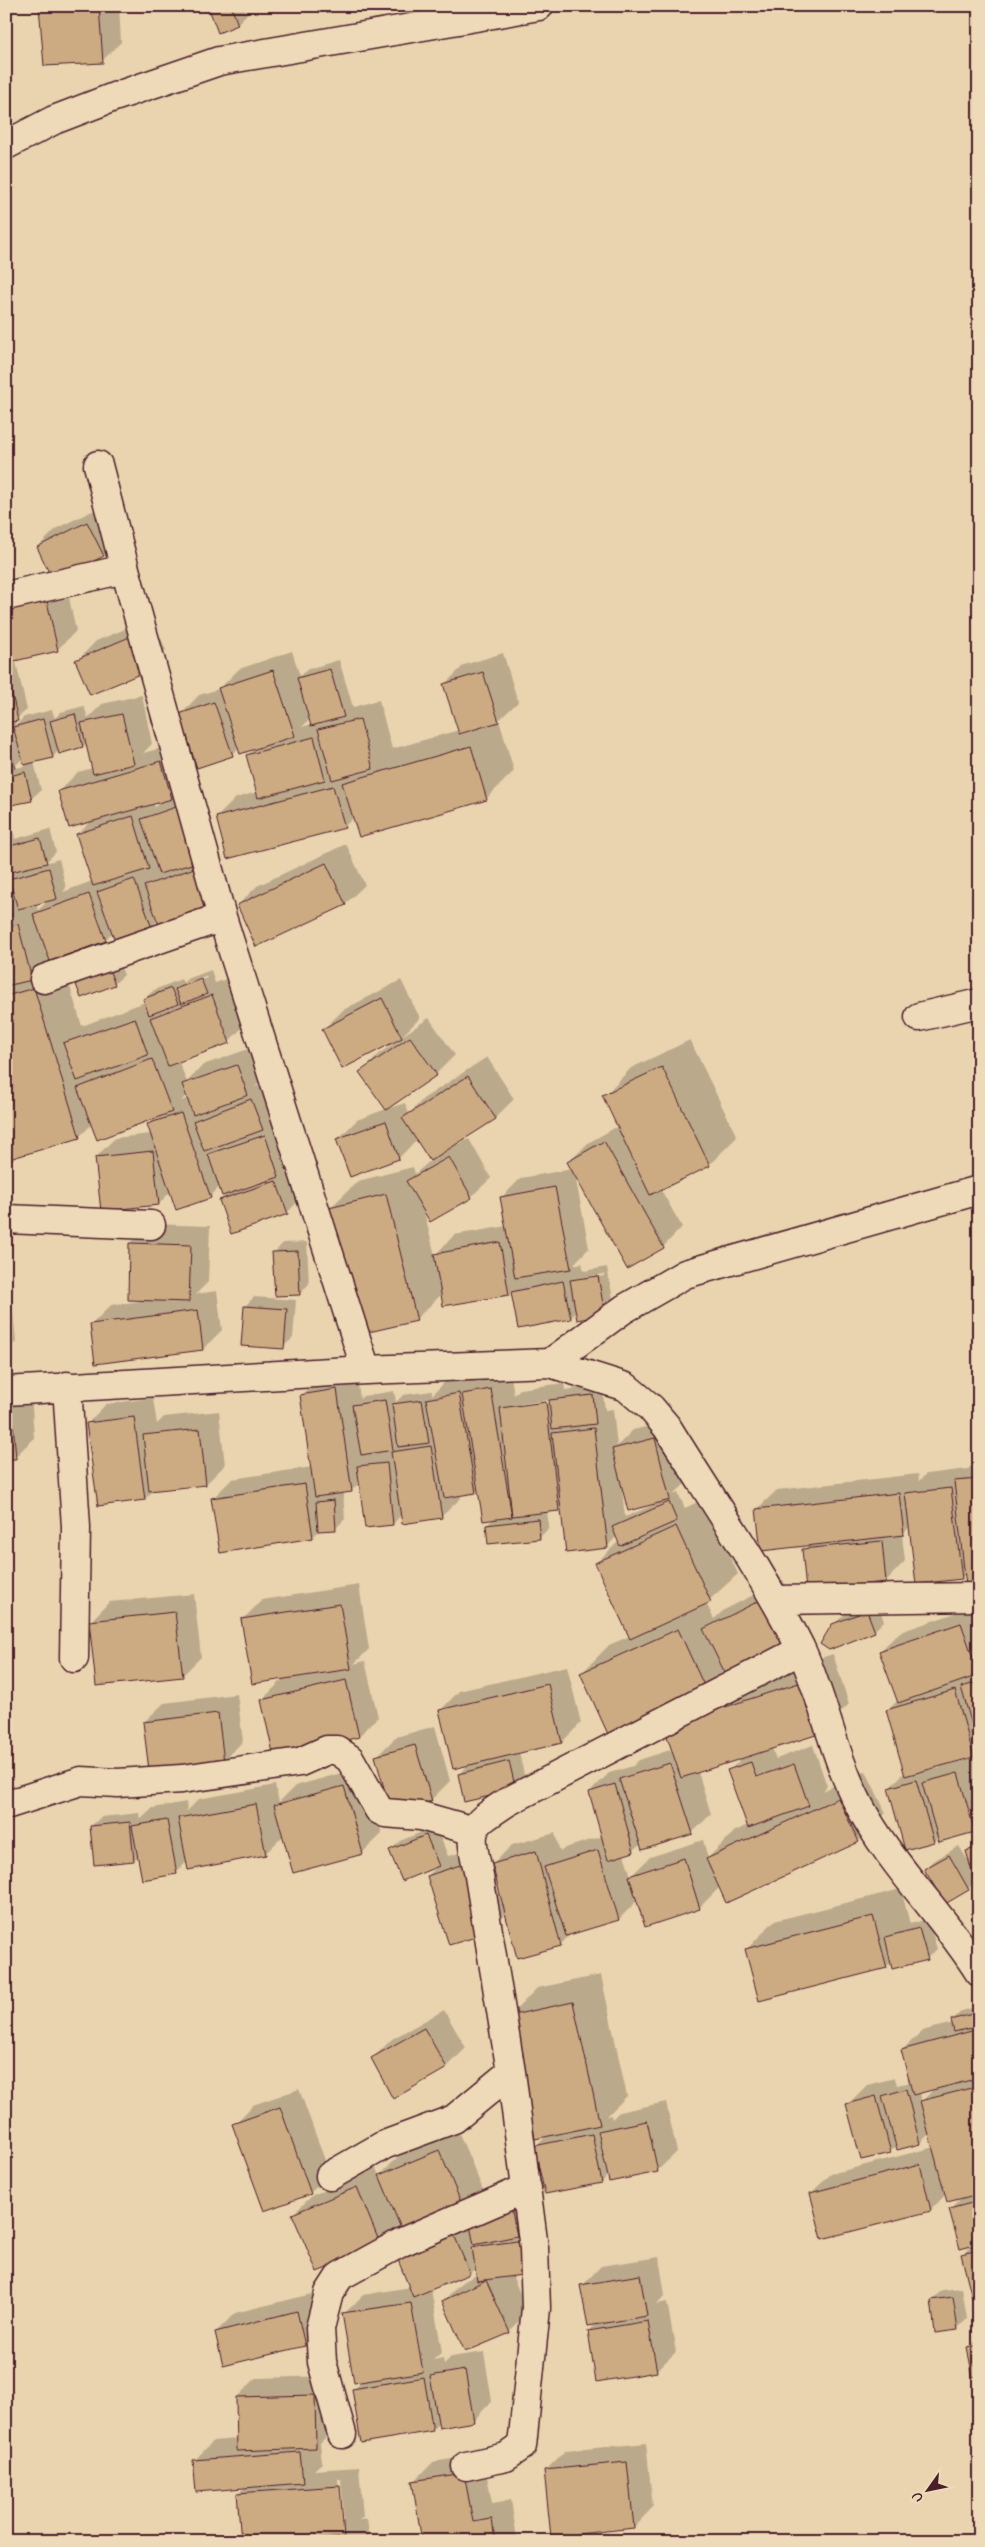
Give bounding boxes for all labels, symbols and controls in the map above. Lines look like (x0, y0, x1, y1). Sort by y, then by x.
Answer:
north arrow (902, 2464, 952, 2514)
text: U (908, 2488, 928, 2505)

